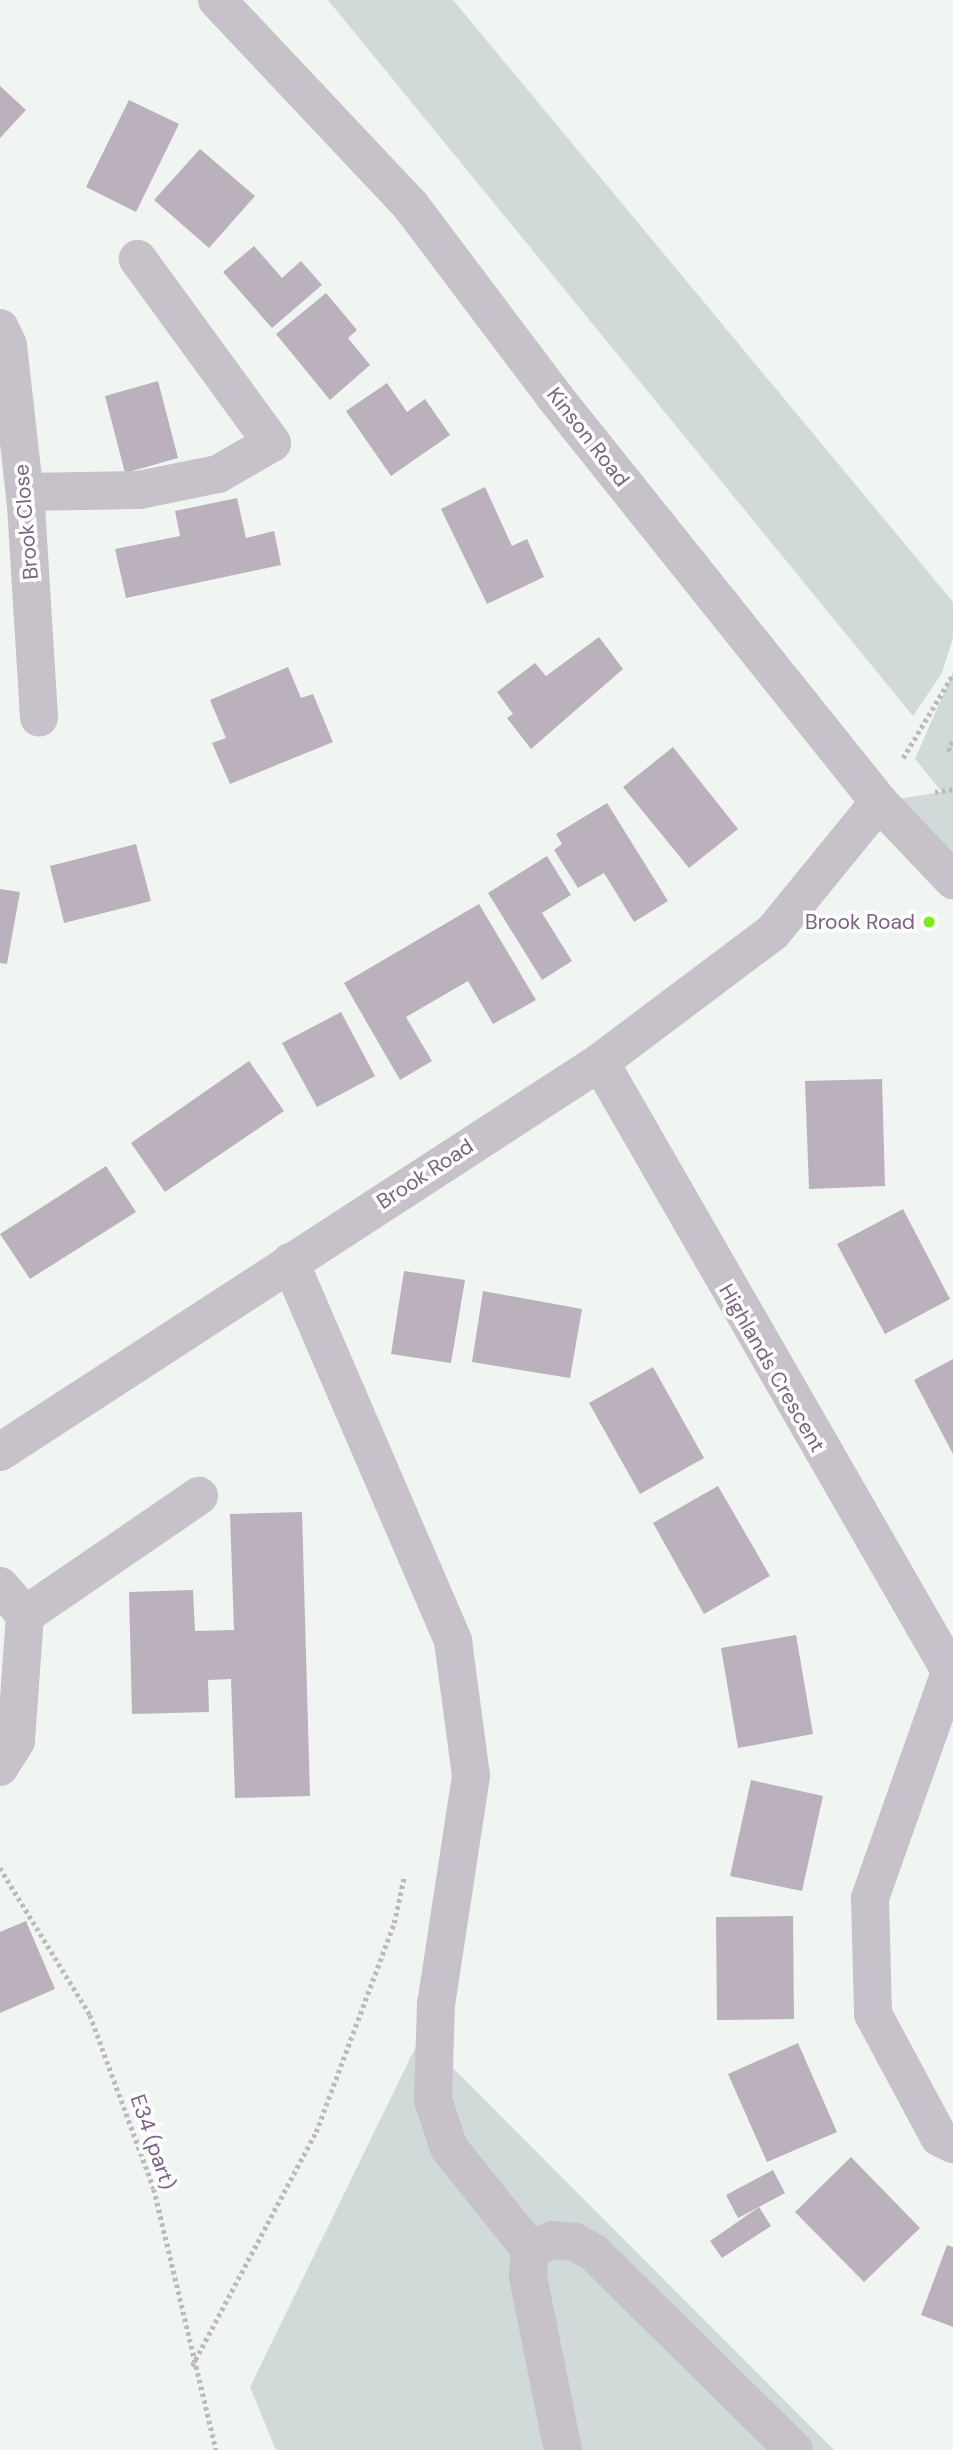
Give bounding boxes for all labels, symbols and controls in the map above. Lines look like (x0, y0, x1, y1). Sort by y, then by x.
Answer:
street label: Kinson Road (541, 382, 635, 492)
street label: Brook Close (8, 463, 44, 581)
place label: Brook Road (805, 909, 915, 935)
marker: Brook Road (921, 914, 937, 930)
street label: Brook Road (372, 1133, 478, 1215)
street label: Highlands Crescent (714, 1280, 830, 1456)
street label: E34 (part) (125, 2091, 181, 2193)

